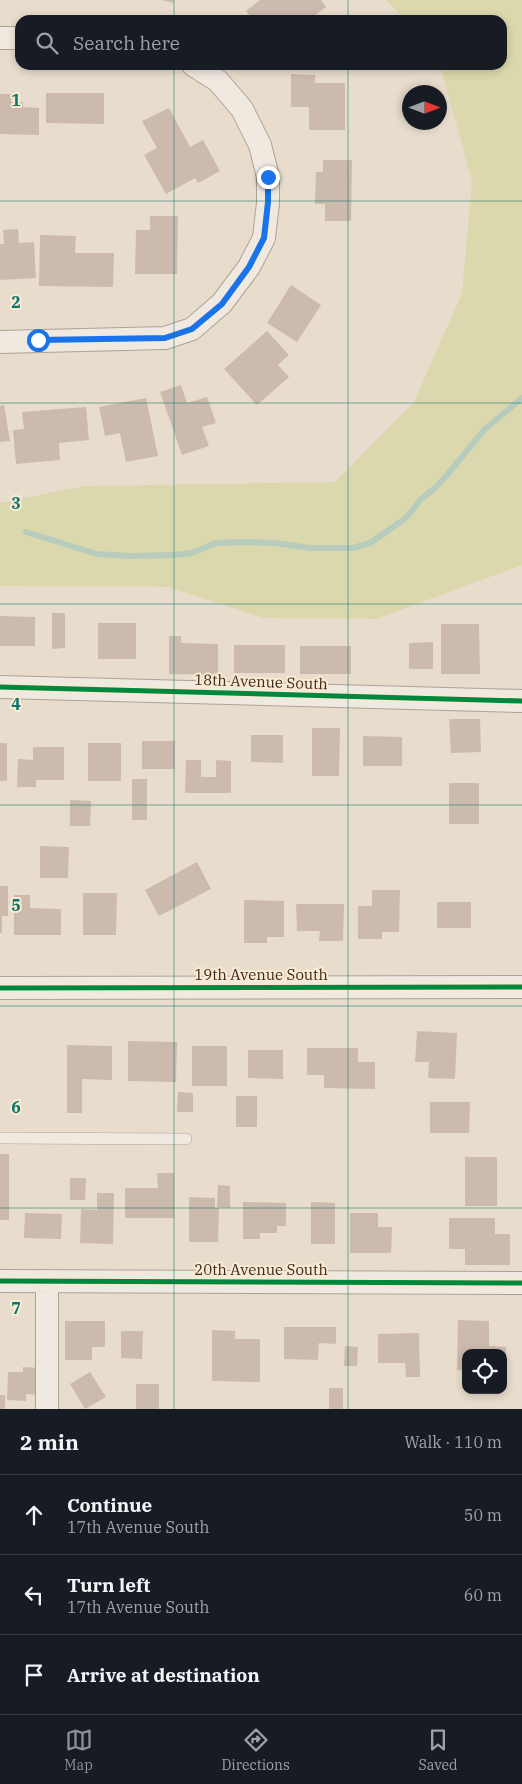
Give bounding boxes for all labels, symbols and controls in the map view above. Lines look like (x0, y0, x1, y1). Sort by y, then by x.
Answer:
search box (15, 15, 507, 70)
icon: search (33, 29, 61, 57)
text: Search here (73, 31, 180, 55)
north arrow (402, 85, 447, 130)
text: 1 (11, 90, 21, 110)
route end (257, 166, 280, 189)
text: 2 (11, 292, 21, 312)
route start (27, 329, 50, 352)
text: 3 (11, 493, 21, 513)
street label: 18th Avenue South (194, 670, 328, 693)
text: 4 (11, 694, 21, 714)
text: 5 (11, 895, 21, 915)
street label: 19th Avenue South (194, 965, 328, 984)
text: 6 (11, 1097, 21, 1117)
street label: 20th Avenue South (194, 1260, 328, 1279)
text: 7 (11, 1298, 21, 1318)
map controls (462, 1349, 507, 1394)
button: locate (462, 1349, 507, 1394)
text: 2 min (20, 1428, 79, 1456)
text: Walk · 110 m (404, 1432, 502, 1452)
text: Continue (67, 1493, 152, 1517)
icon: ahead (20, 1501, 48, 1529)
text: 50 m (464, 1505, 502, 1525)
text: 17th Avenue South (67, 1517, 209, 1537)
text: Turn left (67, 1573, 150, 1597)
icon: left (20, 1581, 48, 1609)
text: 60 m (464, 1585, 502, 1605)
text: 17th Avenue South (67, 1597, 209, 1617)
icon: arrive (20, 1661, 48, 1689)
text: Arrive at destination (67, 1663, 260, 1687)
tab: Map (64, 1726, 93, 1774)
tab: Directions (221, 1726, 290, 1774)
tab: Saved (418, 1726, 458, 1774)

